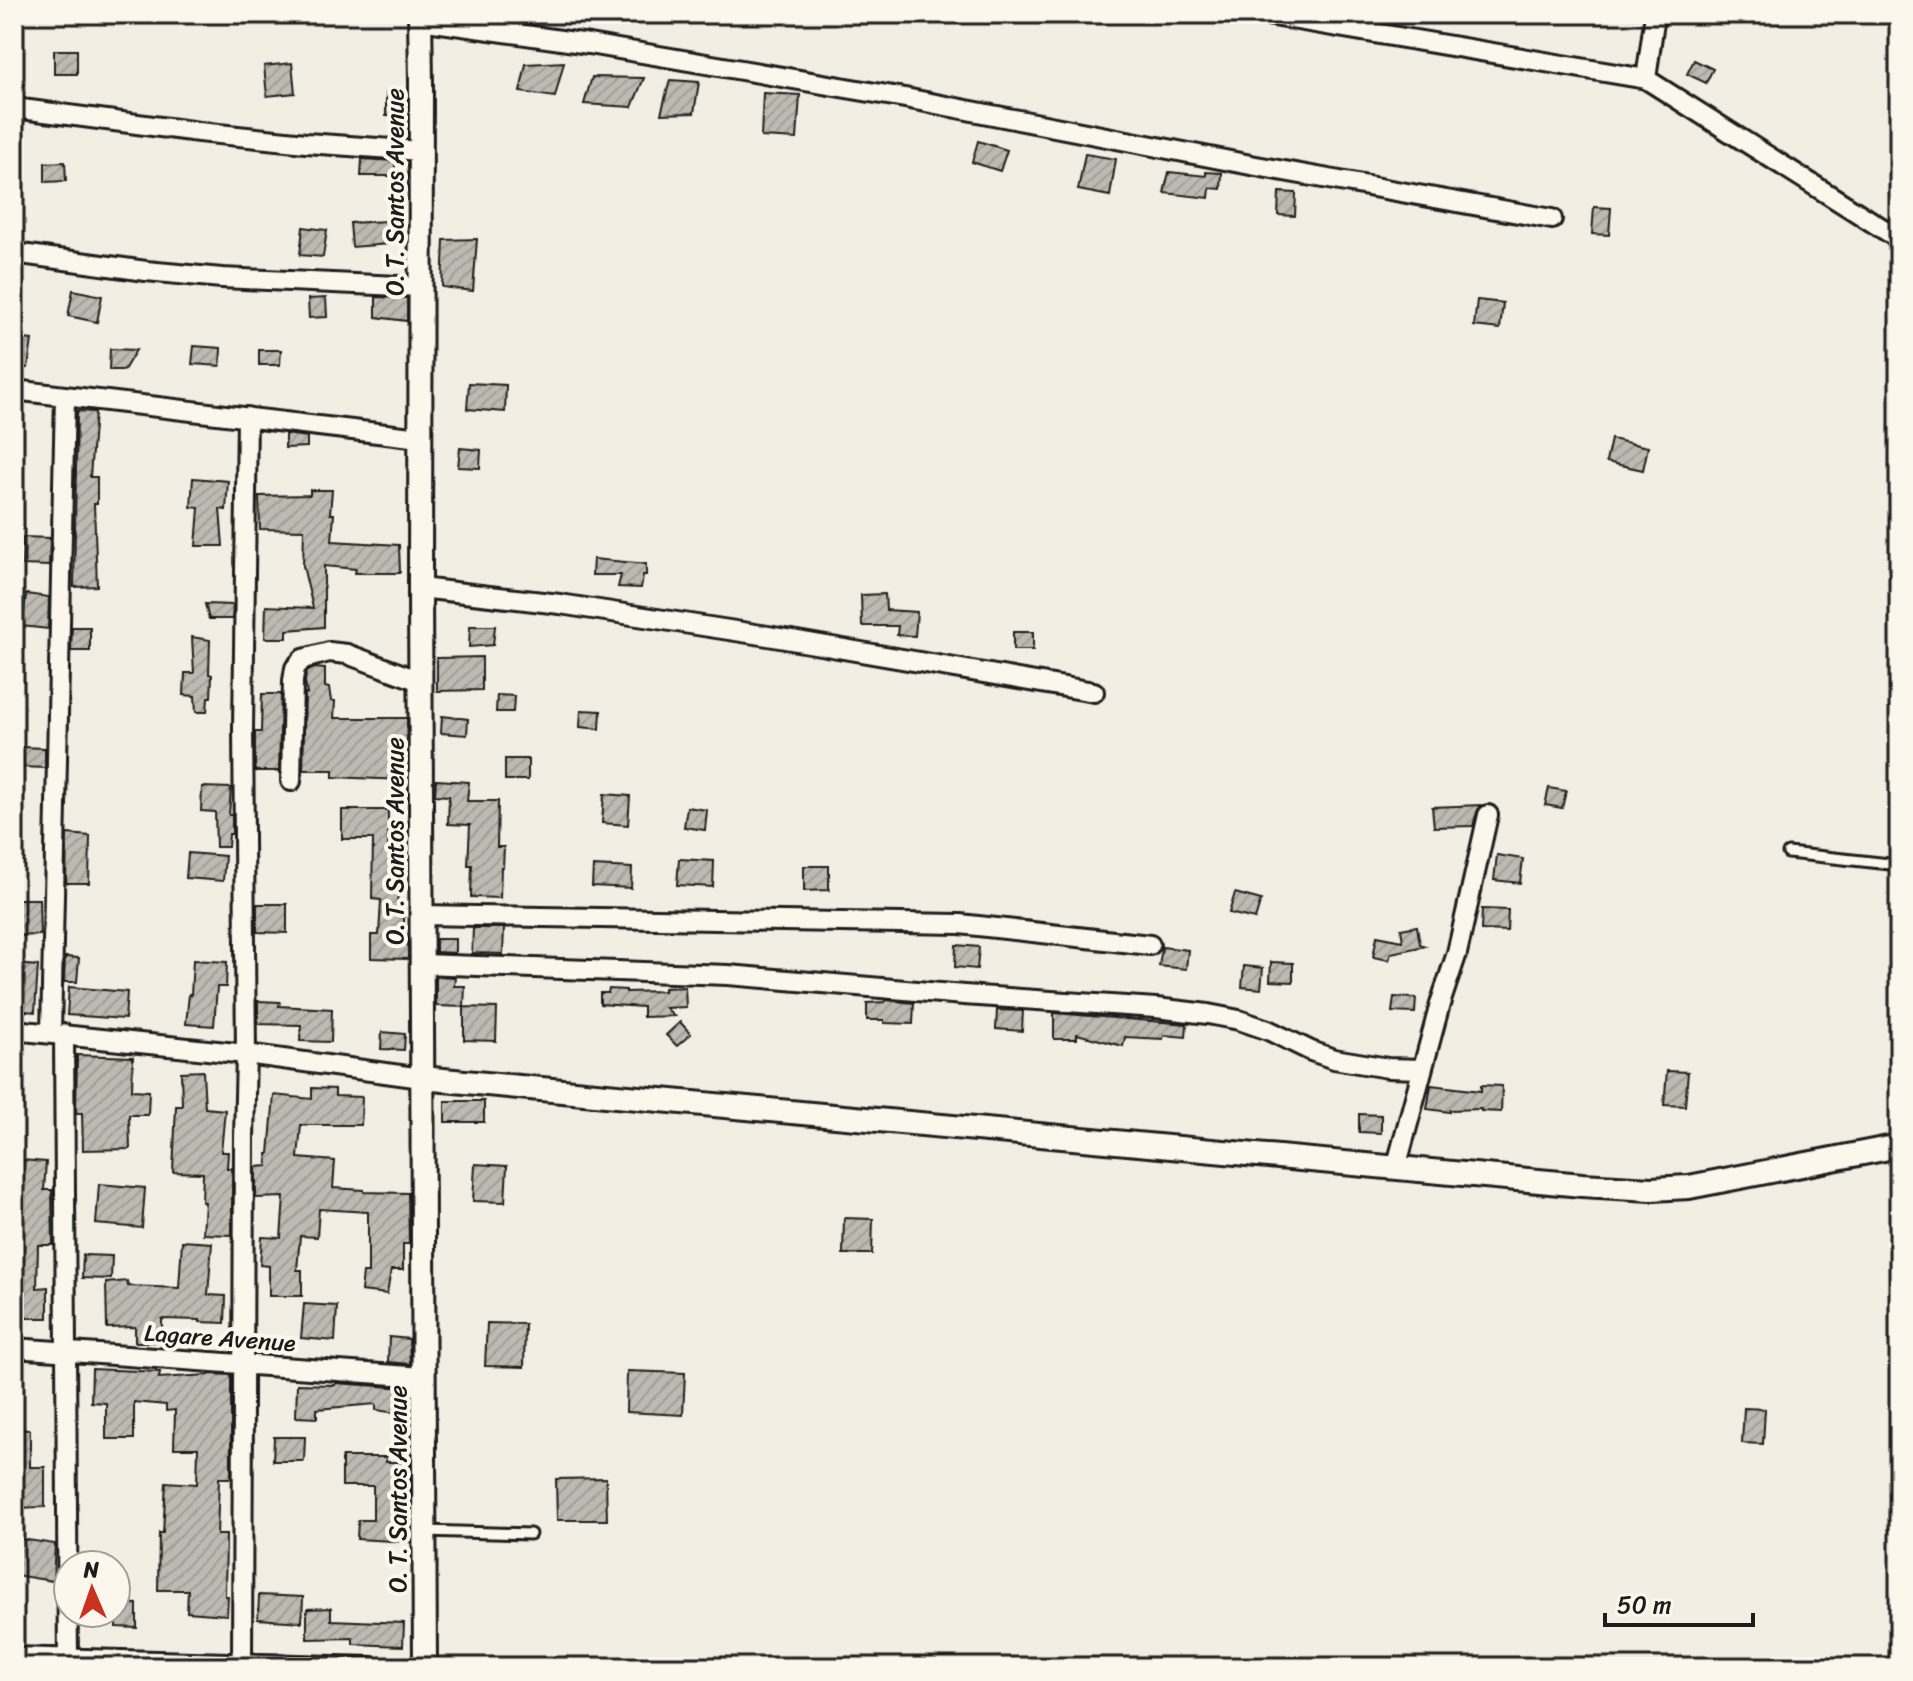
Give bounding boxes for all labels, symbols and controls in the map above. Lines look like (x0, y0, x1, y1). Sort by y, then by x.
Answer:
street label: O. T. Santos Avenue (374, 88, 416, 296)
street label: O. T. Santos Avenue (374, 737, 416, 945)
street label: Lagare Avenue (143, 1312, 297, 1364)
street label: O. T. Santos Avenue (377, 1385, 419, 1593)
north arrow (52, 1549, 132, 1629)
text: N (82, 1550, 100, 1589)
scale bar (1605, 1577, 1753, 1627)
text: 50 m (1617, 1584, 1672, 1626)

